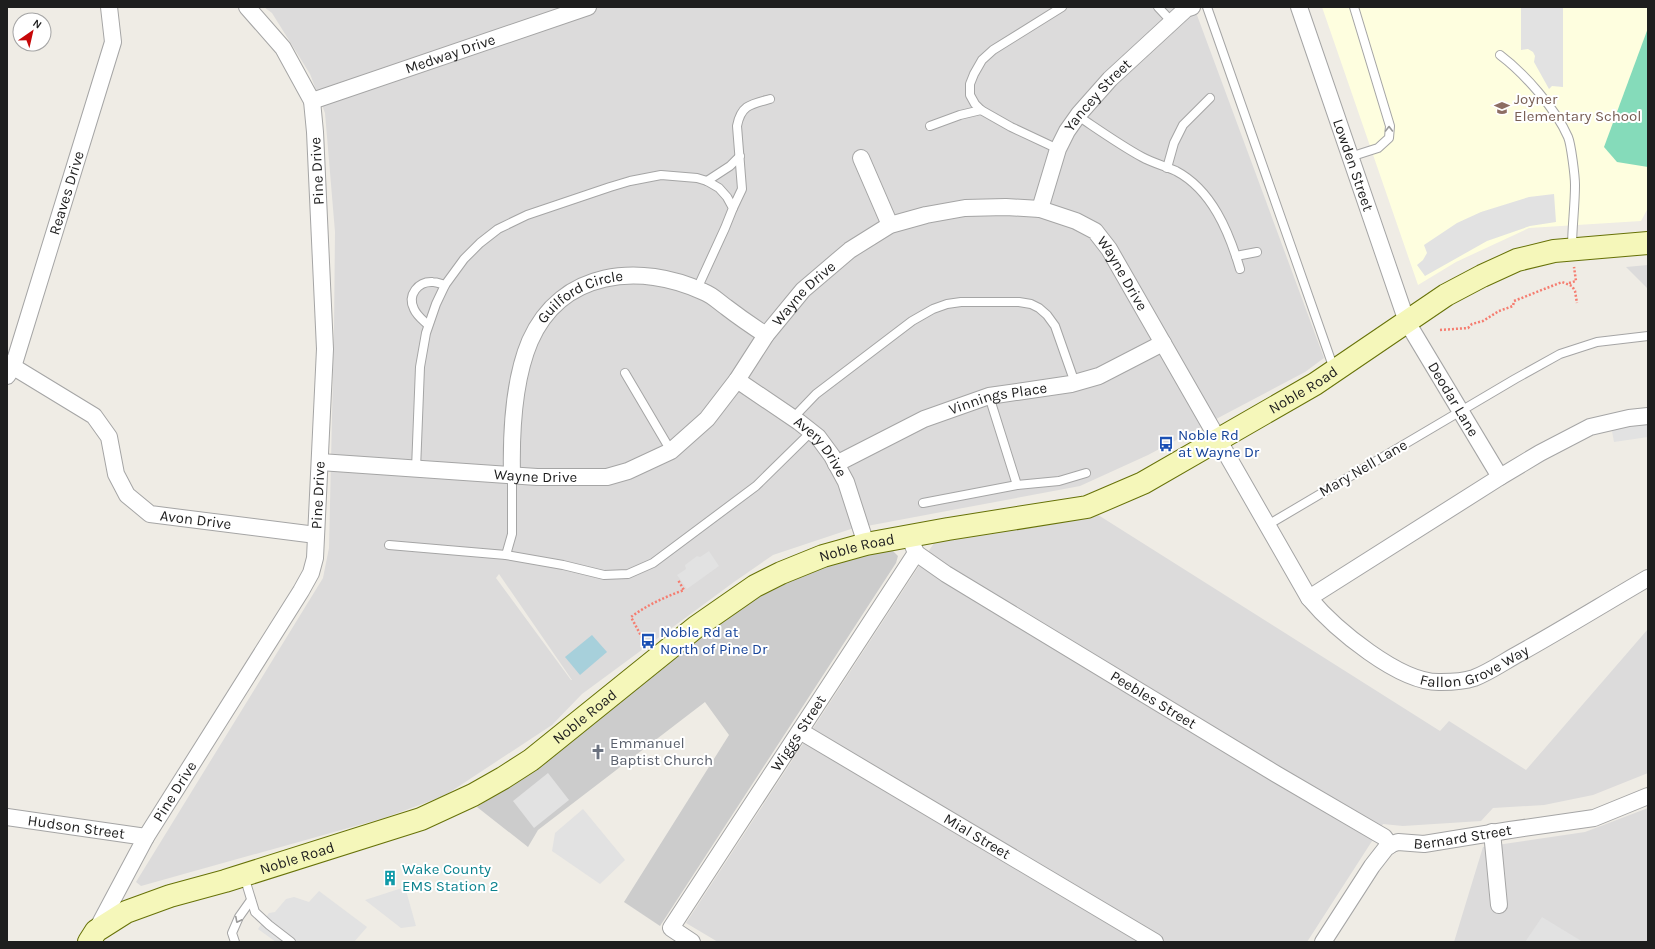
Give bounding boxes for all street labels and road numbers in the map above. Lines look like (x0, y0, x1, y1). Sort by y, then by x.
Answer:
street label: Medway Drive (403, 30, 498, 78)
street label: Yancey Street (1060, 55, 1135, 135)
street label: Lowden Street (1329, 116, 1377, 214)
street label: Pine Drive (306, 137, 328, 205)
street label: Reaves Drive (45, 149, 88, 237)
street label: Wayne Drive (1093, 232, 1151, 314)
street label: Wayne Drive (768, 257, 839, 330)
street label: Guilford Circle (533, 267, 624, 327)
street label: Deodar Lane (1424, 359, 1483, 440)
street label: Noble Road (1265, 362, 1341, 418)
street label: Vinnings Place (946, 379, 1048, 419)
street label: Avery Drive (790, 412, 851, 480)
street label: Mary Nell Lane (1316, 435, 1410, 501)
street label: Pine Drive (307, 461, 329, 530)
street label: Wayne Drive (493, 465, 577, 486)
street label: Avon Drive (159, 506, 232, 533)
street label: Noble Road (817, 530, 896, 566)
street label: Fallon Grove Way (1418, 641, 1532, 691)
street label: Peebles Street (1107, 667, 1200, 733)
street label: Noble Road (549, 685, 620, 748)
street label: Wiggs Street (767, 691, 830, 775)
street label: Pine Drive (149, 758, 200, 825)
street label: Mial Street (940, 809, 1014, 863)
street label: Hudson Street (27, 811, 126, 843)
street label: Bernard Street (1413, 821, 1513, 853)
street label: Noble Road (258, 838, 337, 878)

